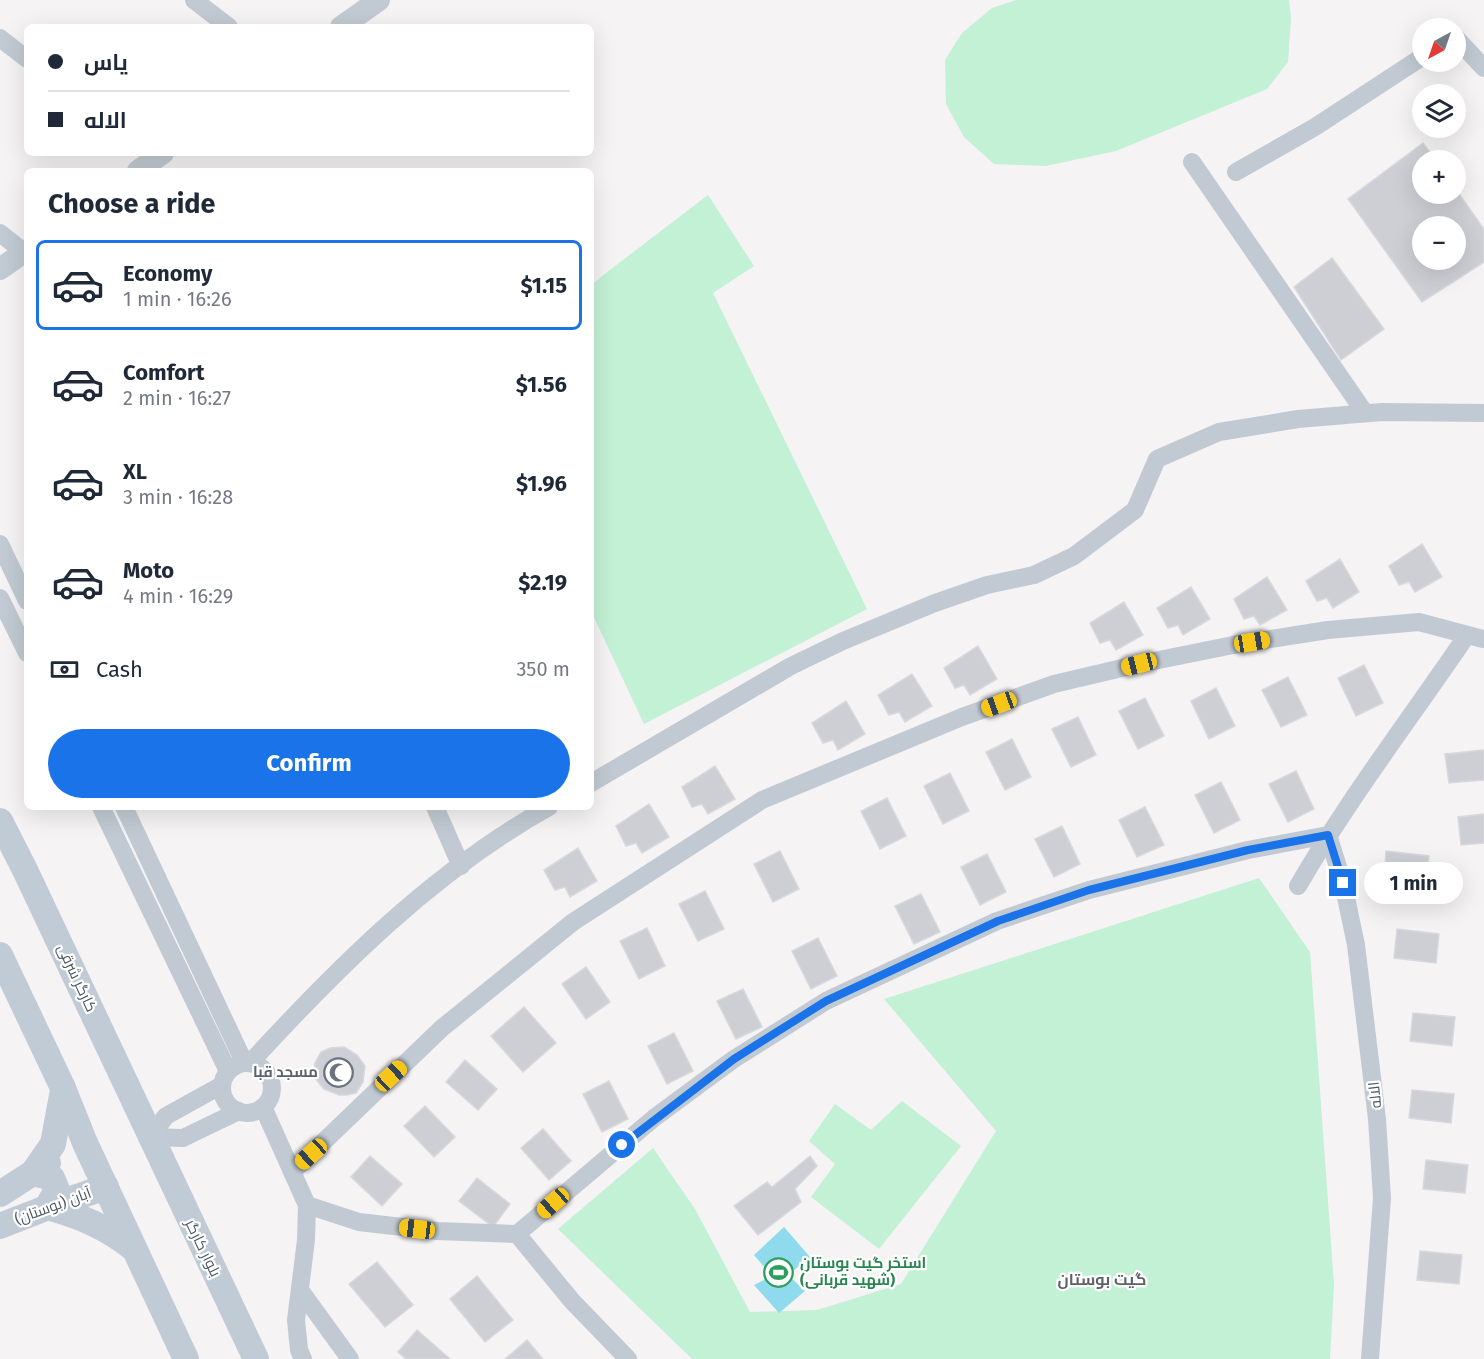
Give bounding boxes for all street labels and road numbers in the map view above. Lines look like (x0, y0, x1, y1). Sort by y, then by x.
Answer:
street label: کارگر شرقی (53, 941, 100, 1015)
street label: الاله (1365, 1081, 1385, 1109)
street label: آبان (بوستان) (12, 1184, 94, 1229)
street label: بلوار کارگر (181, 1215, 225, 1280)

